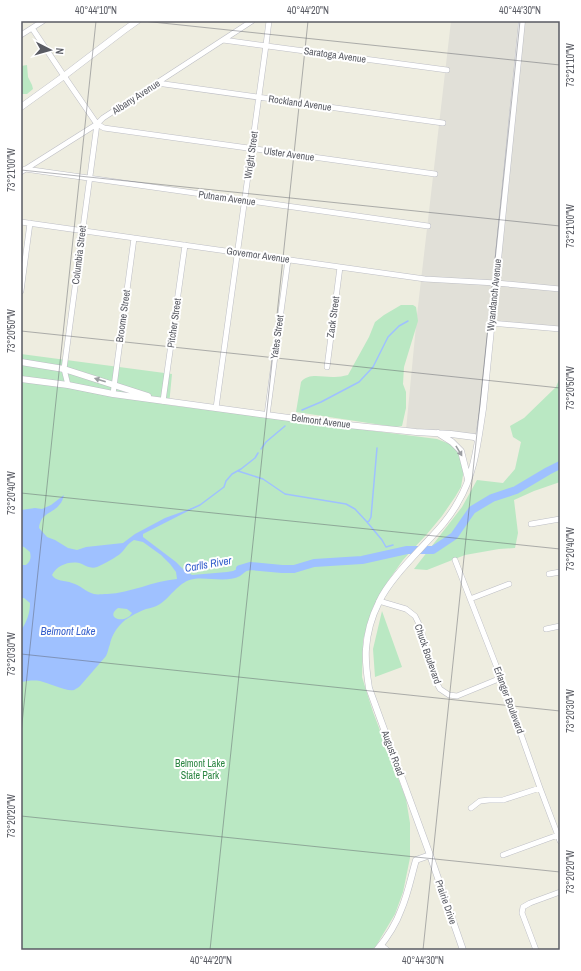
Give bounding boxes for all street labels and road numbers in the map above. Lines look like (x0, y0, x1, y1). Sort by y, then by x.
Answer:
street label: Saratoga Avenue (303, 44, 367, 66)
street label: Albany Avenue (109, 76, 163, 118)
street label: Rockland Avenue (268, 92, 333, 114)
street label: Wright Street (241, 130, 261, 180)
street label: Ulster Avenue (263, 144, 316, 164)
street label: Putnam Avenue (197, 188, 257, 209)
street label: Columbia Street (69, 224, 89, 285)
street label: Governor Avenue (226, 244, 291, 266)
street label: Wyandanch Avenue (484, 258, 504, 332)
street label: Broome Street (113, 288, 133, 343)
street label: Zack Street (324, 295, 342, 339)
street label: Pitcher Street (164, 297, 184, 349)
street label: Yates Street (267, 313, 287, 360)
street label: Belmont Avenue (291, 411, 352, 431)
street label: Chuck Boulevard (412, 622, 444, 686)
street label: Erlanger Boulevard (491, 665, 527, 735)
street label: August Road (378, 728, 407, 778)
street label: Prairie Drive (432, 878, 460, 927)

